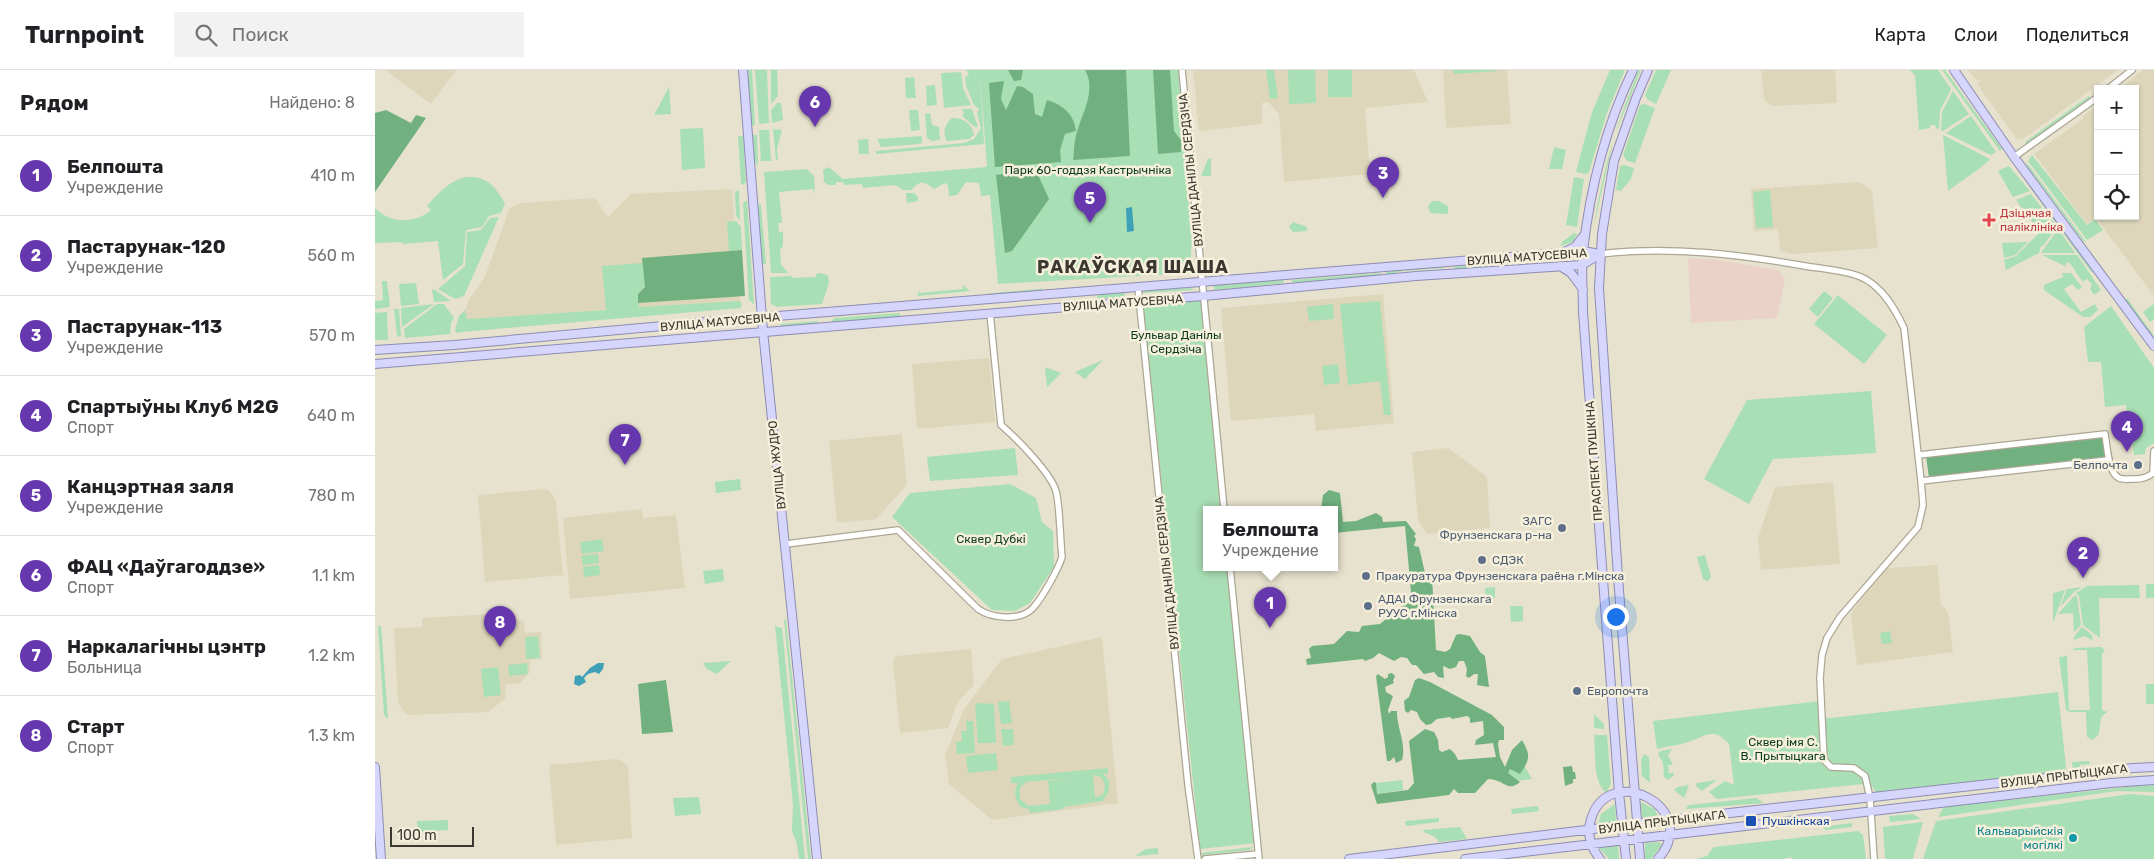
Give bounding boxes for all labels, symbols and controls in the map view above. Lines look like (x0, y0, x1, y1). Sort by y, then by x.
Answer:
search box (174, 12, 524, 57)
text: Turnpoint (25, 21, 144, 49)
icon: search (192, 21, 220, 49)
text: Поиск (232, 23, 289, 46)
text: Карта (1875, 24, 1926, 46)
text: Слои (1954, 24, 1998, 46)
text: Поделиться (2026, 24, 2129, 46)
map controls (2094, 85, 2139, 220)
button: + (2094, 85, 2139, 130)
pin: 6 (799, 86, 831, 127)
text: Рядом (20, 90, 89, 115)
text: Найдено: 8 (269, 93, 355, 112)
street label: ВУЛІЦА ДАНІЛЫ СЕРДЗІЧА (1176, 93, 1206, 247)
button: − (2094, 130, 2139, 175)
text: Белпошта (67, 155, 164, 178)
pin: 3 (1367, 157, 1399, 198)
park label: Парк 60-годдзя Кастрычніка (1005, 163, 1171, 177)
text: 1 (32, 166, 40, 185)
text: 410 m (310, 166, 355, 185)
button: locate (2094, 175, 2139, 220)
text: Учреждение (67, 178, 164, 197)
pin: 5 (1074, 182, 1106, 223)
place label: Дзіцячая паліклініка (2000, 206, 2063, 234)
marker: Дзіцячая паліклініка (1982, 213, 1996, 227)
text: Пастарунак-120 (67, 235, 226, 258)
text: 2 (31, 246, 41, 265)
text: 560 m (308, 246, 355, 265)
street label: ВУЛІЦА МАТУСЕВІЧА (1467, 246, 1587, 268)
district label: РАКАЎСКАЯ ШАША (1037, 256, 1229, 278)
text: Учреждение (67, 258, 164, 277)
street label: ВУЛІЦА МАТУСЕВІЧА (1063, 292, 1183, 314)
street label: ВУЛІЦА МАТУСЕВІЧА (660, 310, 780, 334)
text: Пастарунак-113 (67, 315, 222, 338)
text: 3 (31, 326, 41, 345)
text: 570 m (309, 326, 355, 345)
park label: Бульвар Данілы Сердзіча (1130, 328, 1222, 356)
text: Учреждение (67, 338, 164, 357)
text: Спартыўны Клуб M2G (67, 395, 279, 418)
street label: ПРАСПЕКТ ПУШКІНА (1583, 400, 1605, 522)
text: 4 (31, 406, 41, 425)
text: 640 m (307, 406, 355, 425)
pin: 4 (2111, 411, 2143, 452)
text: Спорт (67, 418, 114, 437)
street label: ВУЛІЦА ЖУДРО (765, 420, 789, 510)
pin: 7 (609, 424, 641, 465)
place label: Белпочта (2073, 458, 2128, 472)
marker: Белпочта (2132, 459, 2144, 471)
text: Канцэртная заля (67, 475, 234, 498)
text: 5 (31, 486, 41, 505)
text: 780 m (308, 486, 355, 505)
street label: ВУЛІЦА ДАНІЛЫ СЕРДЗІЧА (1152, 496, 1182, 650)
text: Учреждение (67, 498, 164, 517)
popup (1203, 506, 1338, 571)
place label: ЗАГС Фрунзенскага р-на (1439, 514, 1552, 542)
text: Белпошта (1222, 518, 1319, 541)
marker: ЗАГС Фрунзенскага р-на (1556, 522, 1568, 534)
park label: Сквер Дубкі (956, 532, 1026, 546)
pin: 2 (2067, 537, 2099, 578)
text: Учреждение (1222, 541, 1319, 560)
place label: СДЭК (1492, 553, 1524, 567)
marker: СДЭК (1476, 554, 1488, 566)
text: ФАЦ «Даўгагоддзе» (67, 555, 265, 578)
text: 6 (31, 566, 41, 585)
text: 1.1 km (312, 566, 355, 585)
place label: Пракуратура Фрунзенскага раёна г.Мінска (1376, 569, 1624, 583)
marker: Пракуратура Фрунзенскага раёна г.Мінска (1360, 570, 1372, 582)
text: Спорт (67, 578, 114, 597)
pin: 1 (1254, 587, 1286, 628)
place label: АДАІ Фрунзенскага РУУС г.Мінска (1378, 592, 1492, 620)
marker: АДАІ Фрунзенскага РУУС г.Мінска (1362, 600, 1374, 612)
your location (1603, 604, 1629, 630)
pin: 8 (484, 606, 516, 647)
text: Наркалагічны цэнтр (67, 635, 266, 658)
text: 7 (31, 646, 41, 665)
text: 1.2 km (308, 646, 355, 665)
text: Больница (67, 658, 142, 677)
place label: Европочта (1587, 684, 1648, 698)
marker: Европочта (1571, 685, 1583, 697)
text: Старт (67, 715, 124, 738)
text: 8 (31, 726, 41, 745)
text: 1.3 km (308, 726, 355, 745)
park label: Сквер імя С. В. Прытыцкага (1740, 735, 1826, 763)
text: Спорт (67, 738, 114, 757)
street label: ВУЛІЦА ПРЫТЫЦКАГА (2000, 761, 2128, 791)
street label: ВУЛІЦА ПРЫТЫЦКАГА (1598, 807, 1726, 837)
marker: Пушкінская (1744, 814, 1758, 828)
place label: Пушкінская (1762, 814, 1829, 828)
scale bar (390, 824, 474, 847)
place label: Кальварыйскія могілкі (1977, 824, 2063, 852)
text: 100 m (397, 827, 437, 844)
marker: Кальварыйскія могілкі (2067, 832, 2079, 844)

